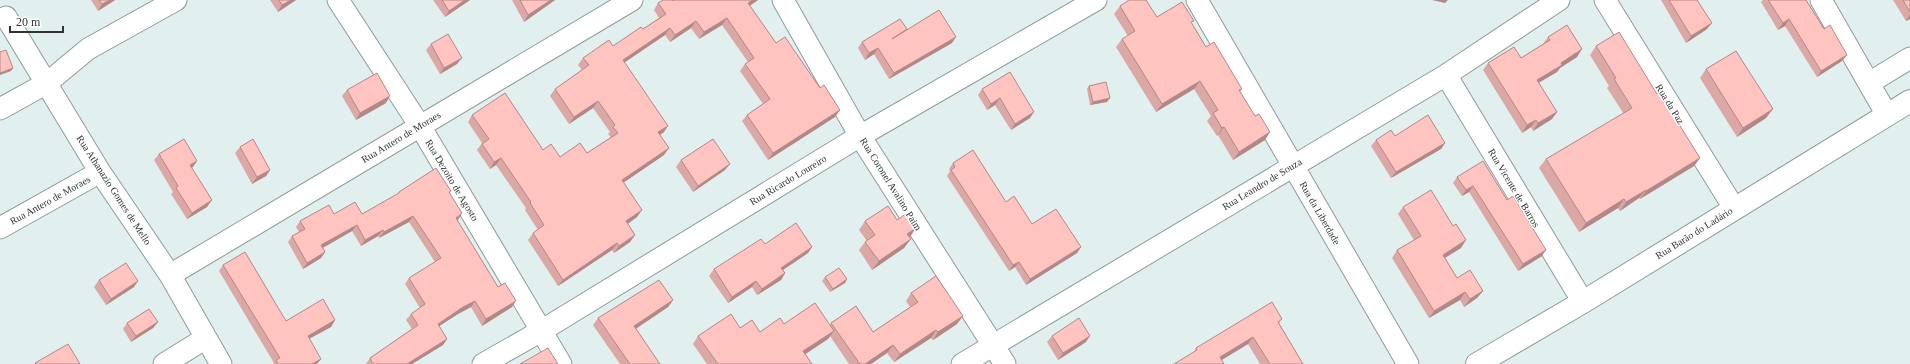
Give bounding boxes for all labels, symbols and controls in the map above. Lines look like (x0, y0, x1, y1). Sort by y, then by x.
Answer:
scale bar (10, 8, 63, 34)
text: 20 m (16, 15, 41, 29)
street label: Rua da Paz (1653, 82, 1687, 126)
street label: Rua Antero de Moraes (359, 109, 443, 165)
street label: Rua Athanazio Gomes de Mello (74, 133, 154, 247)
street label: Rua Coronel Avalino Paim (858, 136, 924, 233)
street label: Rua Dezoito de Agosto (423, 137, 481, 223)
street label: Rua Vicente de Barros (1486, 147, 1542, 230)
street label: Rua Ricardo Loureiro (748, 153, 828, 207)
street label: Rua Leandro de Souza (1220, 156, 1304, 212)
street label: Rua Antero de Moraes (8, 173, 92, 227)
street label: Rua da Liberdade (1297, 179, 1343, 247)
street label: Rua Barão do Ladário (1654, 205, 1734, 261)

